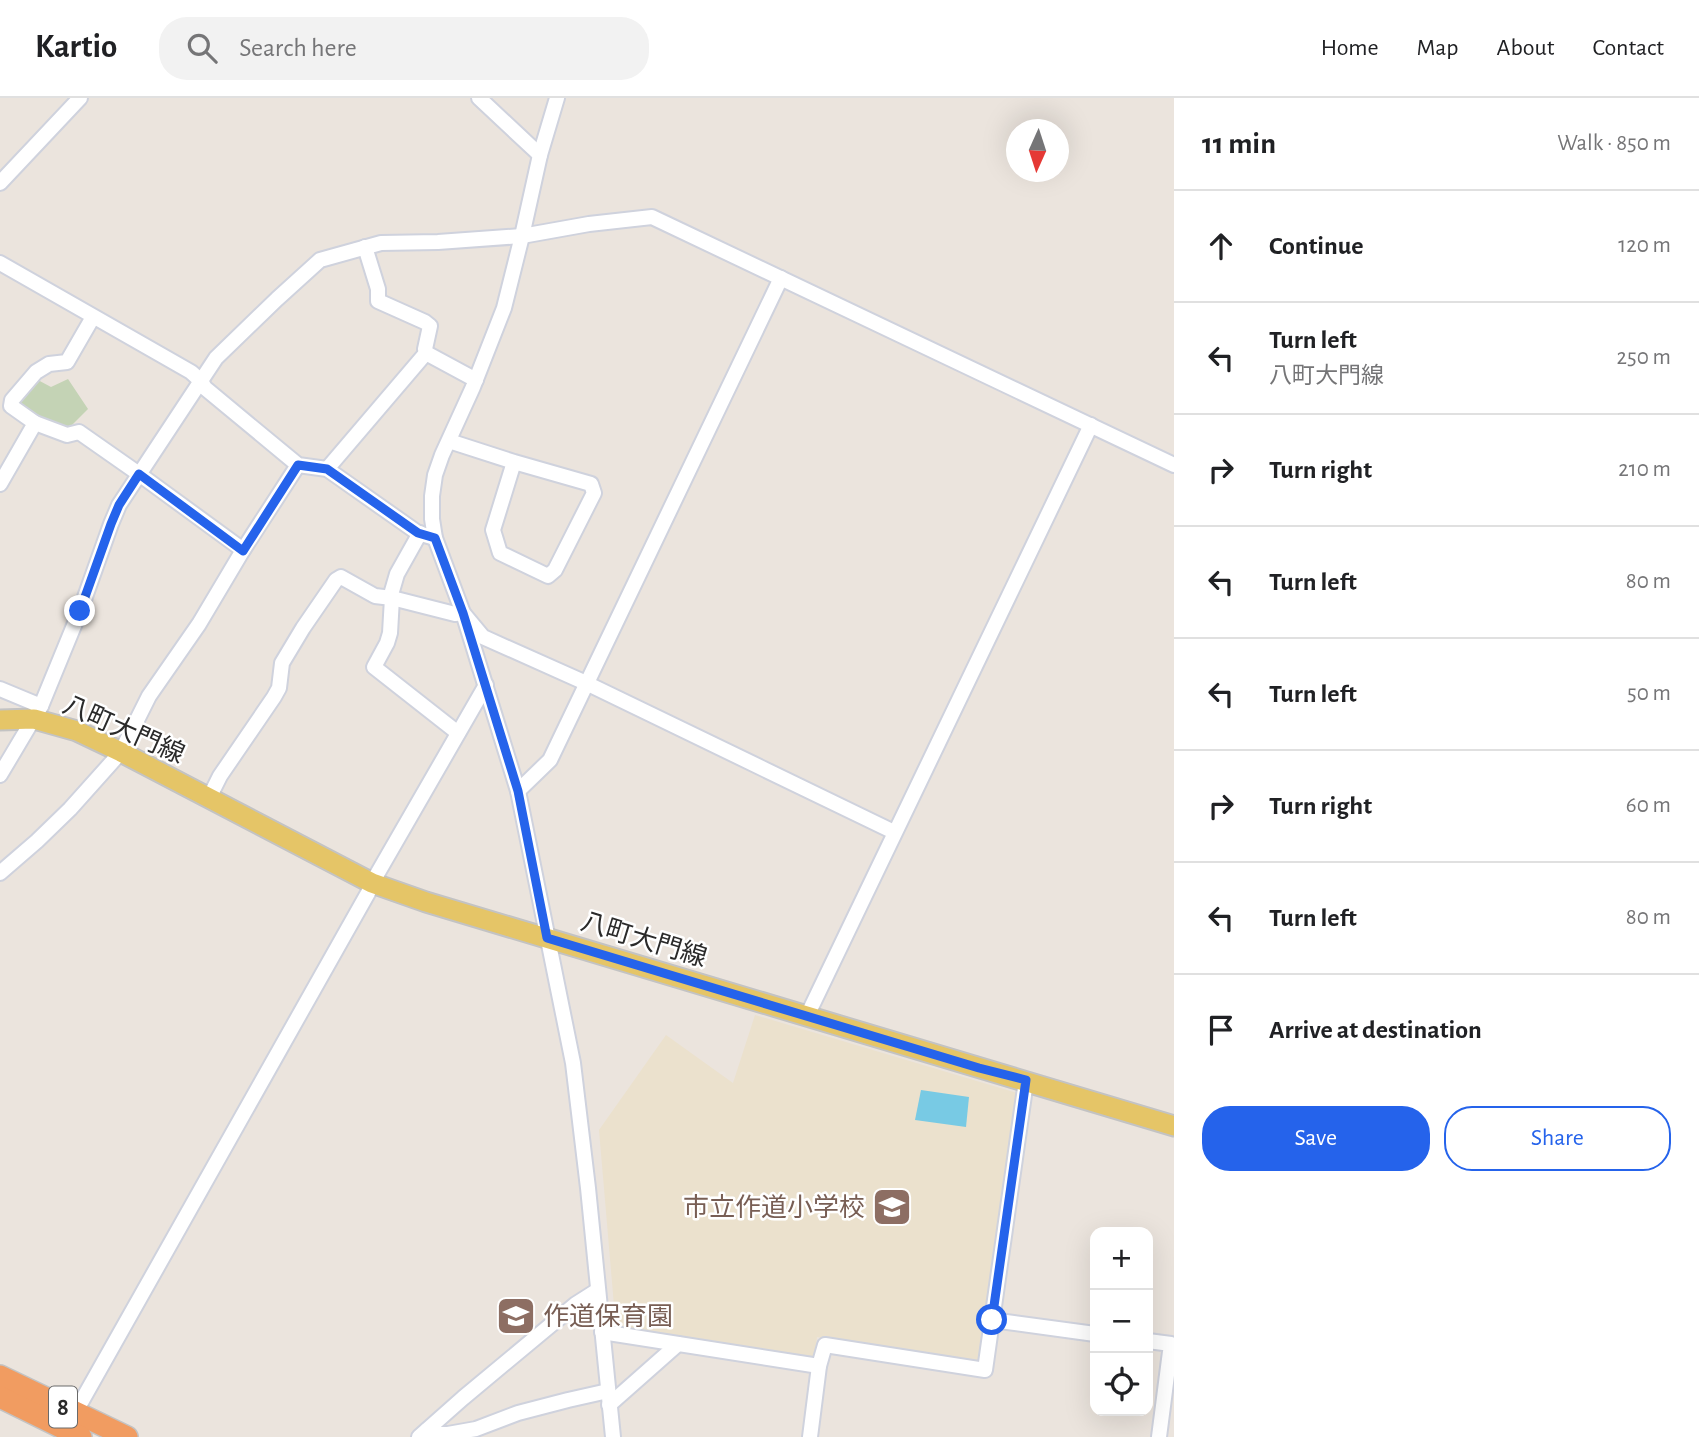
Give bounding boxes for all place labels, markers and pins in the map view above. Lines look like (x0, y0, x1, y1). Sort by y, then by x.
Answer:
school or university icon: 市立作道小学校 (871, 1186, 913, 1228)
place label: 市立作道小学校 (683, 1193, 865, 1221)
school or university icon: 作道保育園 (495, 1295, 537, 1337)
place label: 作道保育園 (543, 1303, 673, 1330)

